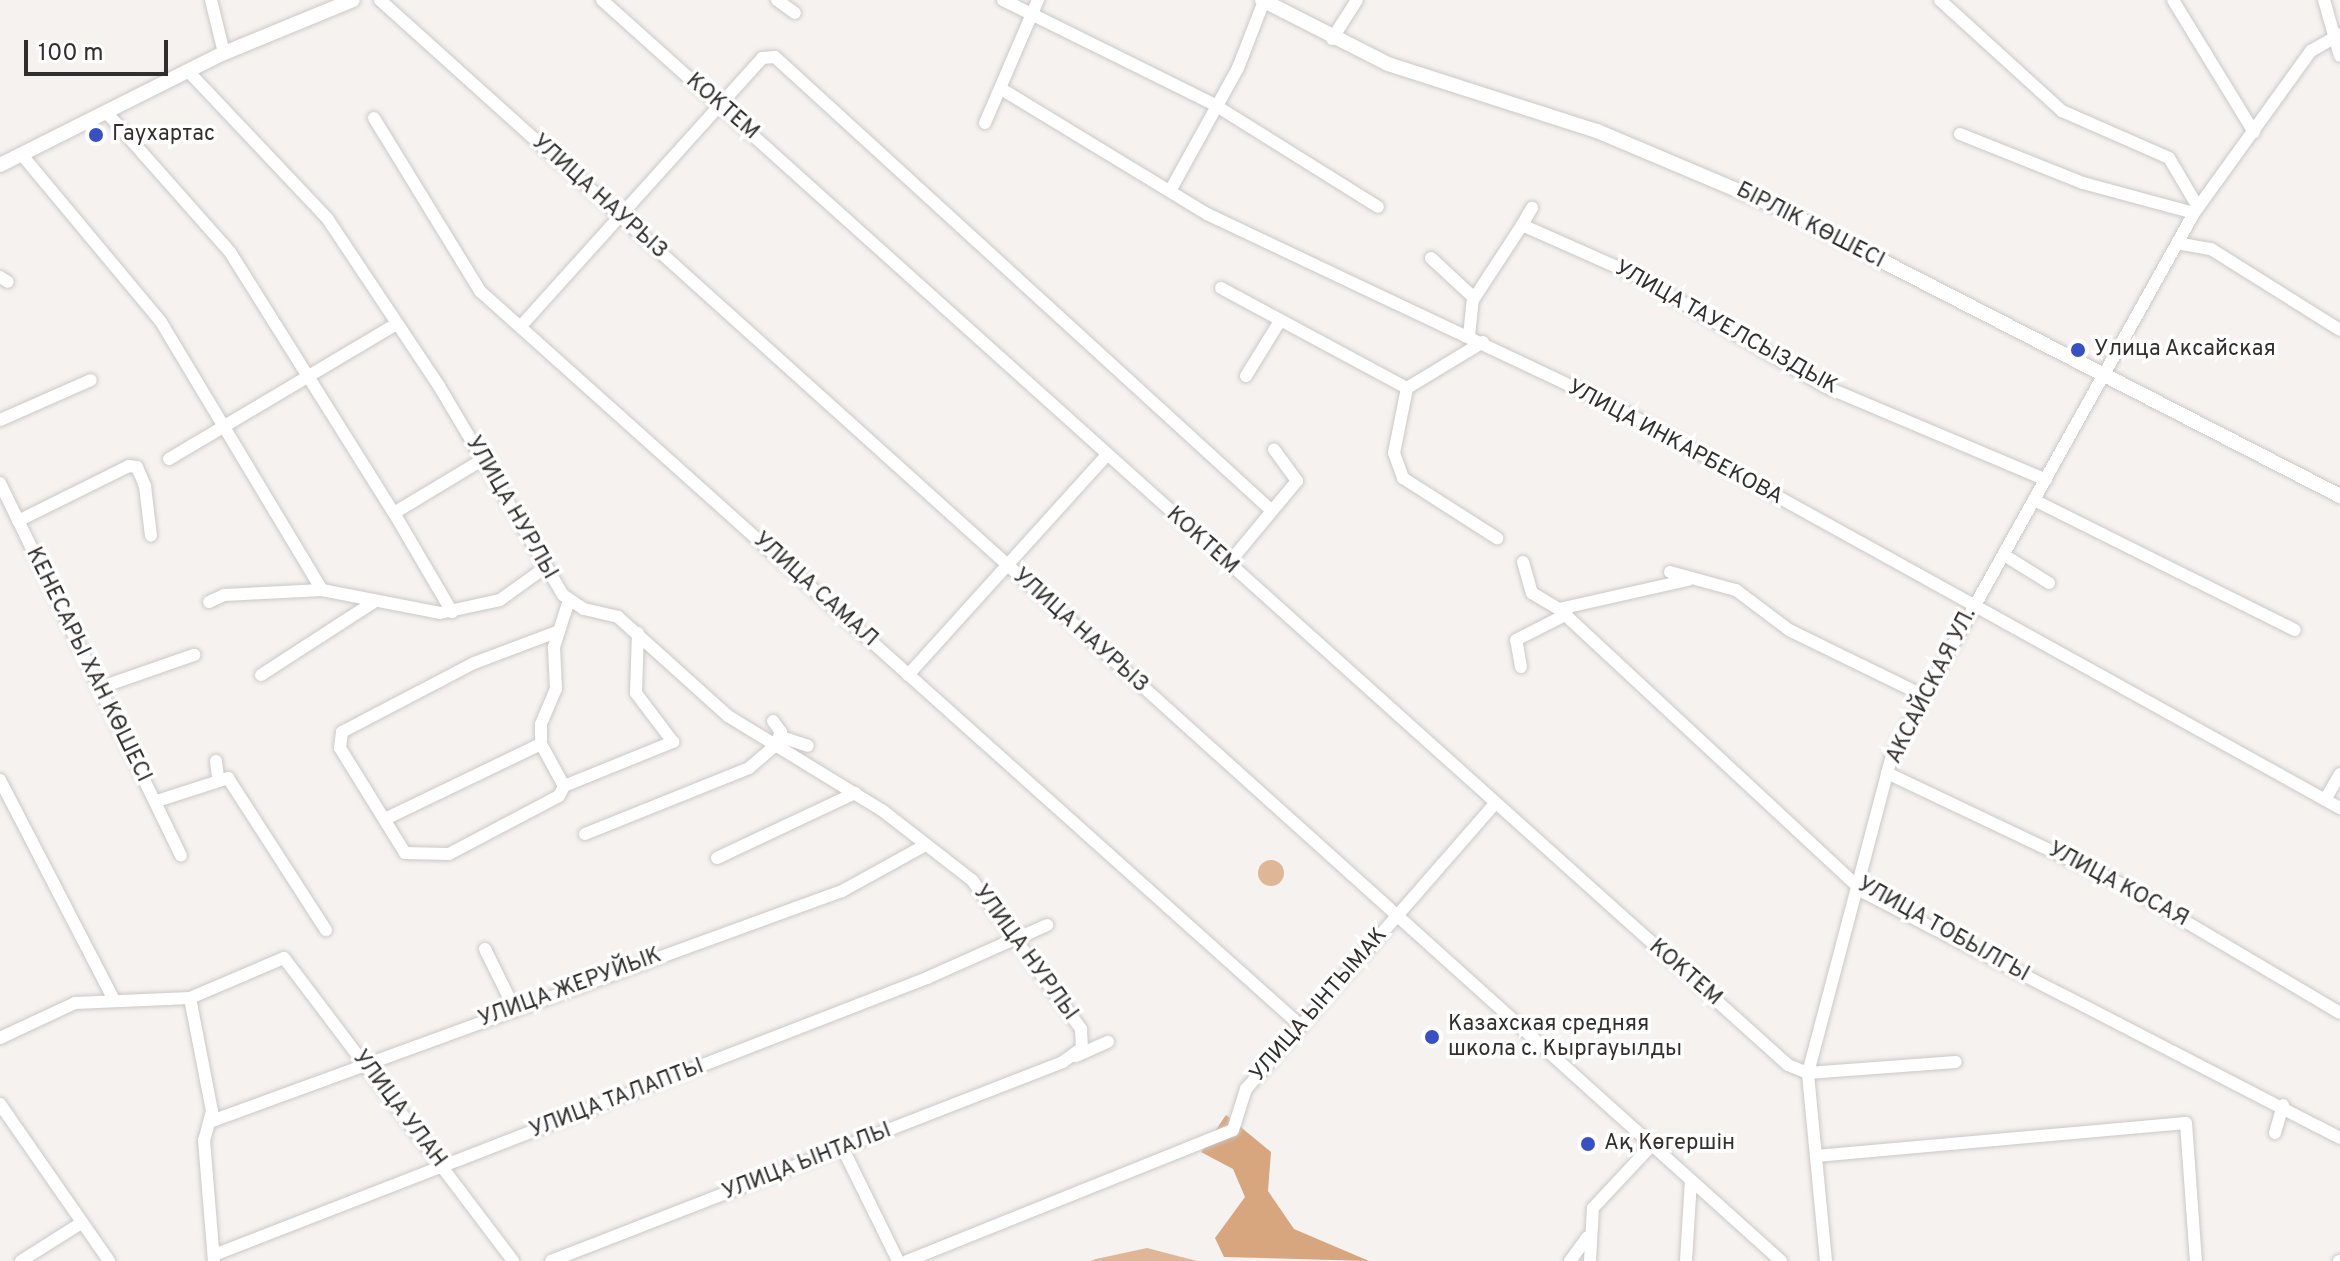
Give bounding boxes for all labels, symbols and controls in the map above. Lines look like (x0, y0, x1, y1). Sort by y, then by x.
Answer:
scale bar (28, 24, 172, 74)
text: 100 m (38, 39, 104, 69)
street label: КОКТЕМ (680, 68, 764, 146)
place label: Гаухартас (112, 122, 215, 148)
marker: Гаухартас (87, 126, 105, 144)
street label: УЛИЦА НАУРЫЗ (526, 129, 672, 265)
street label: БІРЛІК КӨШЕСІ (1732, 177, 1888, 275)
street label: УЛИЦА ТАУЕЛСЫЗДЫК (1609, 255, 1843, 401)
place label: Улица Аксайская (2094, 337, 2277, 363)
marker: Улица Аксайская (2069, 341, 2087, 359)
street label: УЛИЦА ИНКАРБЕКОВА (1562, 375, 1788, 511)
street label: УЛИЦА НУРЛЫ (459, 431, 563, 585)
street label: КОКТЕМ (1161, 502, 1243, 580)
street label: УЛИЦА САМАЛ (747, 527, 883, 653)
street label: КЕНЕСАРЫ ХАН КӨШЕСІ (20, 543, 156, 787)
street label: УЛИЦА НАУРЫЗ (1007, 563, 1153, 699)
street label: АКСАЙСКАЯ УЛ. (1881, 604, 1983, 768)
street label: УЛИЦА КОСАЯ (2043, 837, 2193, 933)
street label: УЛИЦА ТОБЫЛГЫ (1852, 871, 2034, 989)
street label: УЛИЦА НУРЛЫ (967, 880, 1083, 1026)
street label: УЛИЦА ЫНТЫМАК (1245, 922, 1393, 1088)
street label: КОКТЕМ (1643, 934, 1727, 1012)
street label: УЛИЦА ЖЕРУЙЫК (475, 942, 665, 1034)
place label: Казахская средняя школа с. Кыргауылды (1448, 1011, 1682, 1062)
marker: Казахская средняя школа с. Кыргауылды (1423, 1028, 1441, 1046)
street label: УЛИЦА УЛАН (346, 1045, 452, 1173)
street label: УЛИЦА ТАЛАПТЫ (525, 1053, 709, 1145)
street label: УЛИЦА ЫНТАЛЫ (718, 1118, 896, 1206)
place label: Ақ Көгершін (1604, 1131, 1735, 1157)
marker: Ақ Көгершін (1579, 1135, 1597, 1153)

